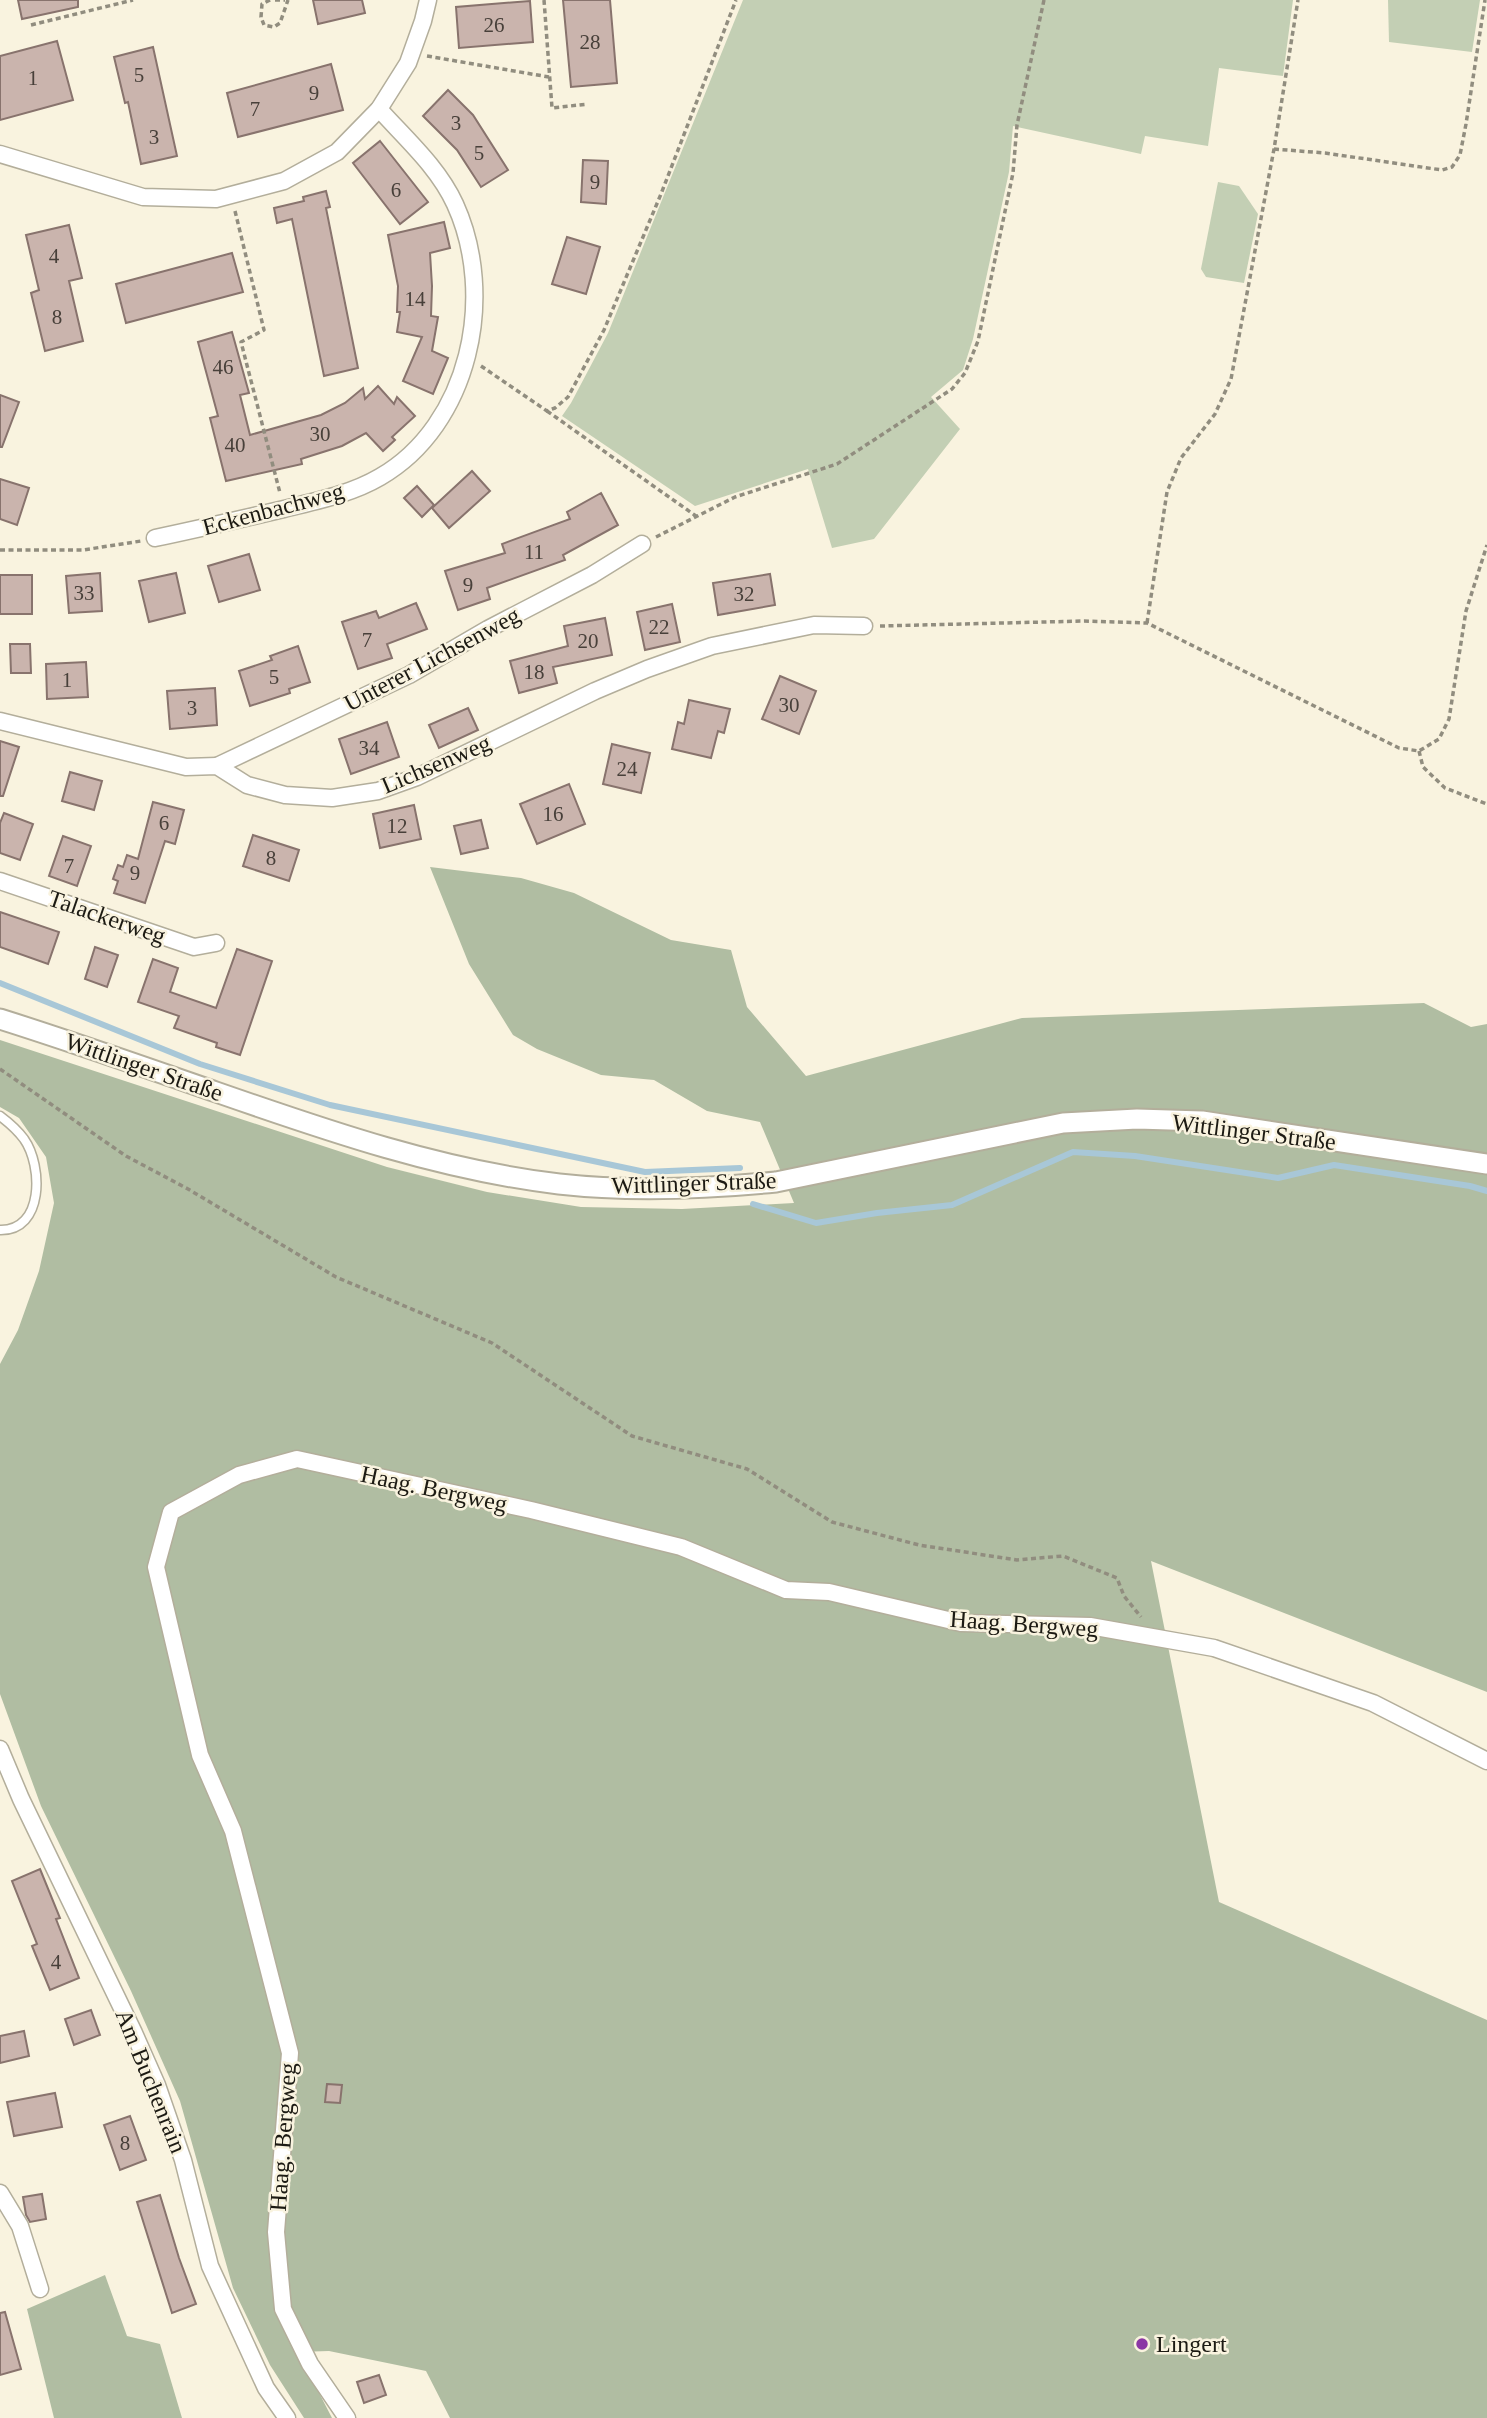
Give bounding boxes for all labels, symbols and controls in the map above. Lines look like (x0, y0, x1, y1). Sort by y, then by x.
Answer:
house number: 26 (484, 13, 505, 37)
house number: 28 (580, 30, 601, 54)
house number: 5 (134, 63, 144, 87)
house number: 1 (28, 66, 38, 90)
house number: 9 (309, 81, 319, 105)
house number: 7 (250, 97, 260, 121)
house number: 3 (451, 111, 461, 135)
house number: 3 (149, 125, 159, 149)
house number: 5 (474, 141, 484, 165)
house number: 9 (590, 170, 600, 194)
house number: 6 (391, 178, 401, 202)
house number: 4 (49, 244, 60, 268)
house number: 14 (405, 287, 426, 311)
house number: 8 (52, 305, 62, 329)
house number: 46 (213, 355, 234, 379)
house number: 30 (310, 422, 331, 446)
house number: 40 (225, 433, 246, 457)
street label: Eckenbachweg (199, 478, 347, 540)
house number: 11 (524, 540, 544, 564)
house number: 9 (463, 573, 473, 597)
house number: 33 (74, 581, 95, 605)
house number: 32 (734, 582, 755, 606)
street label: Unterer Lichsenweg (340, 602, 524, 716)
house number: 22 (649, 615, 670, 639)
house number: 7 (362, 628, 372, 652)
house number: 20 (578, 629, 599, 653)
house number: 18 (524, 660, 545, 684)
house number: 5 (269, 665, 279, 689)
house number: 1 (62, 668, 72, 692)
house number: 30 (779, 693, 800, 717)
house number: 3 (187, 696, 197, 720)
street label: Lichsenweg (378, 729, 494, 799)
house number: 34 (359, 736, 380, 760)
house number: 24 (617, 757, 638, 781)
house number: 16 (543, 802, 564, 826)
house number: 6 (159, 811, 169, 835)
house number: 12 (387, 814, 408, 838)
house number: 8 (266, 846, 276, 870)
house number: 7 (64, 854, 74, 878)
house number: 9 (130, 861, 140, 885)
street label: Talackerweg (45, 885, 169, 949)
street label: Wittlinger Straße (62, 1028, 226, 1106)
street label: Wittlinger Straße (1171, 1109, 1337, 1155)
street label: Wittlinger Straße (611, 1167, 777, 1199)
street label: Haag. Bergweg (359, 1461, 509, 1517)
street label: Haag. Bergweg (949, 1606, 1099, 1642)
house number: 4 (51, 1950, 62, 1974)
street label: Am Buchenrain (110, 2005, 192, 2157)
street label: Haag. Bergweg (265, 2062, 301, 2212)
house number: 8 (120, 2131, 130, 2155)
place label: Lingert (1156, 2331, 1227, 2357)
marker: Lingert (1134, 2336, 1150, 2352)

